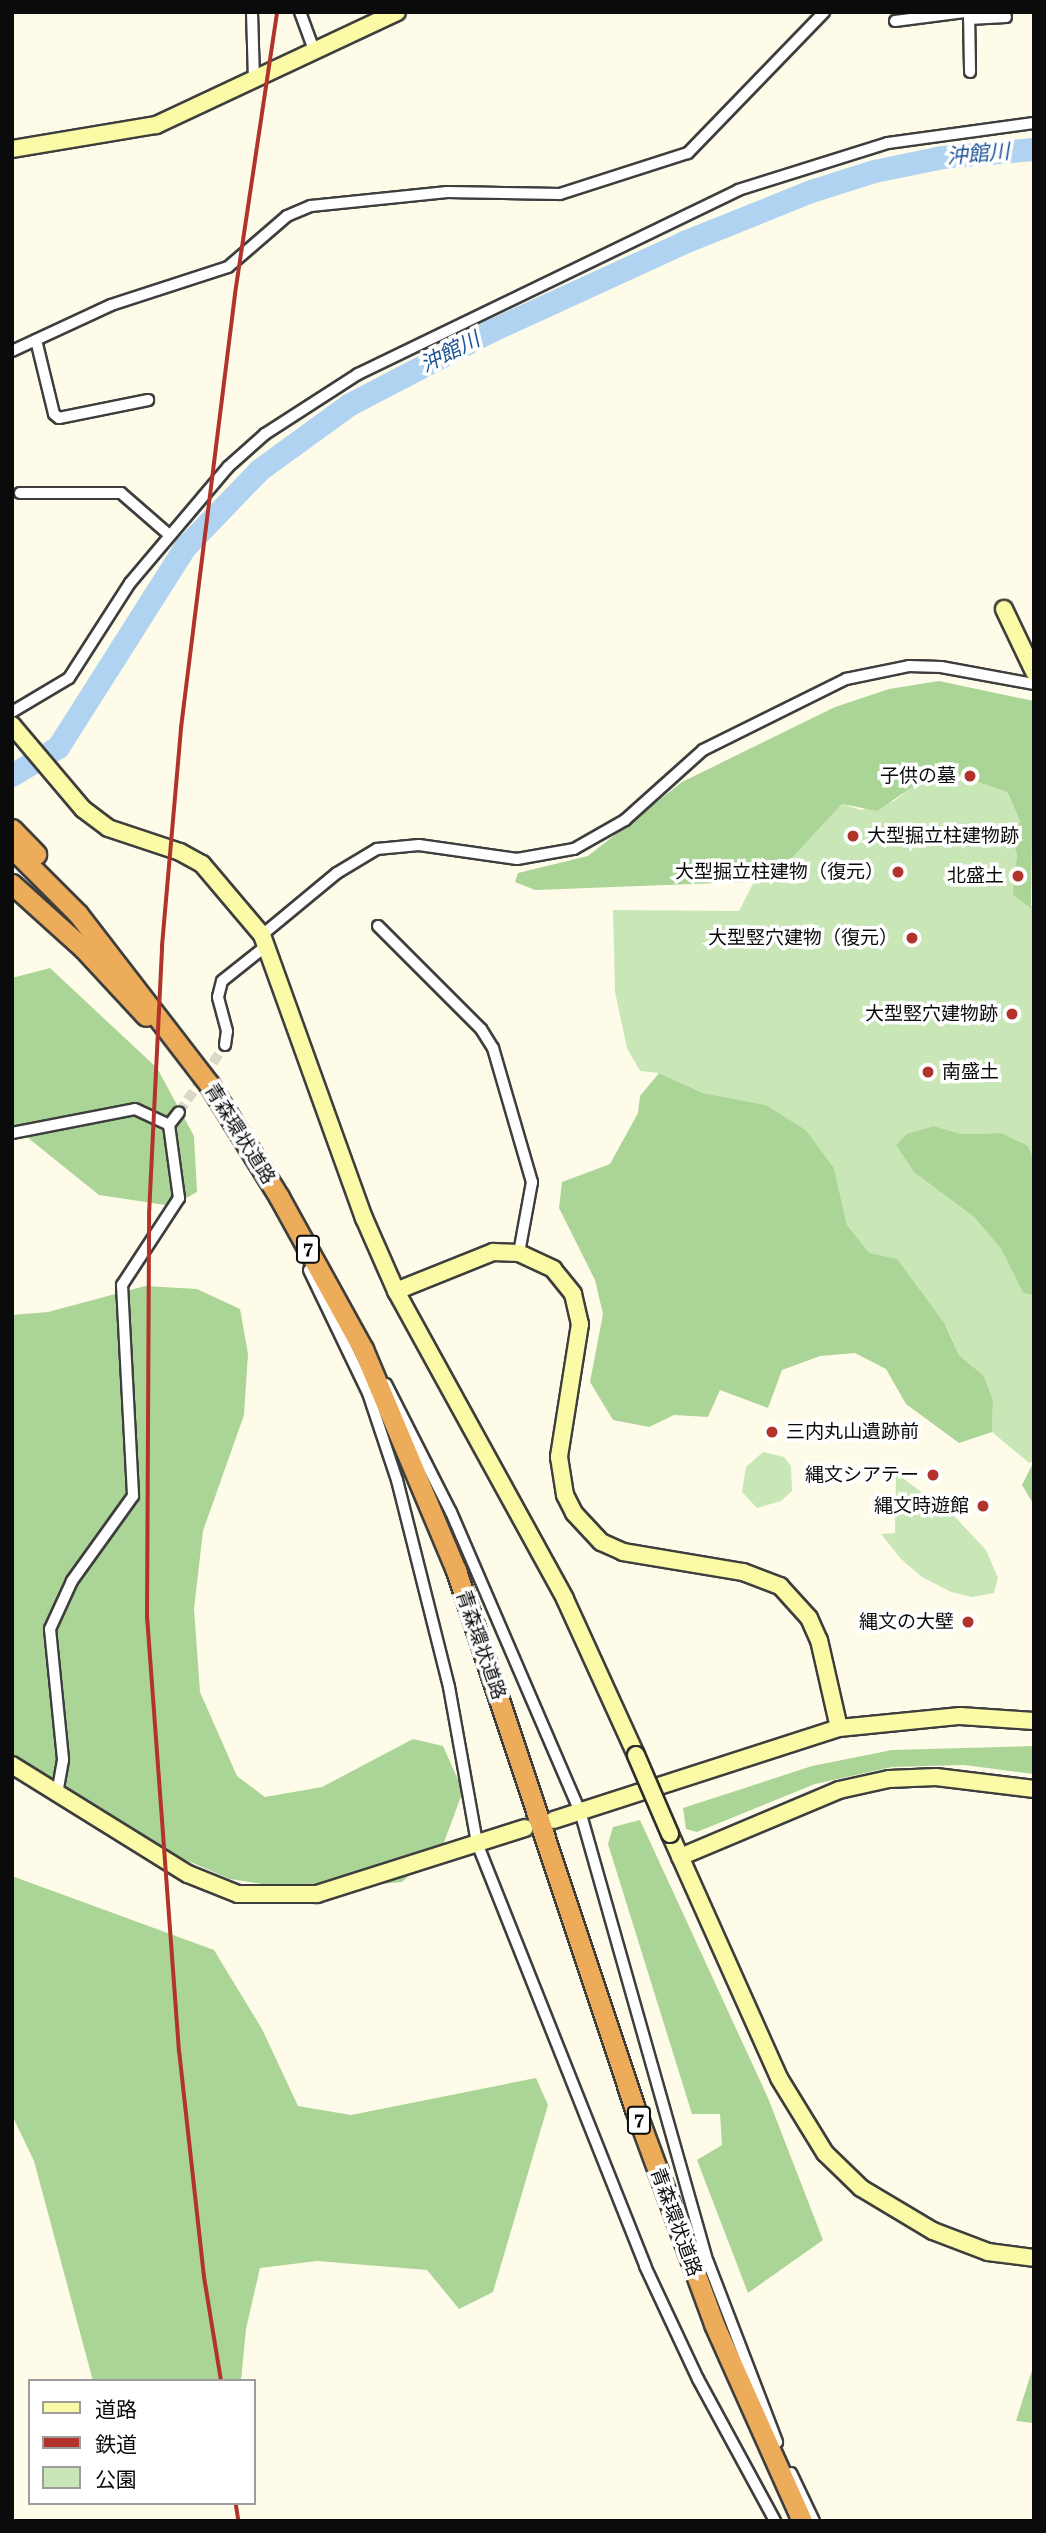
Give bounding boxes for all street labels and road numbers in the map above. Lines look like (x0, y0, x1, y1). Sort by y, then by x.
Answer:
street label: 青森環状道路 (200, 1080, 280, 1188)
road number: 7 (296, 1234, 320, 1264)
street label: 青森環状道路 (452, 1587, 510, 1703)
road number: 7 (627, 2106, 651, 2134)
street label: 青森環状道路 (646, 2165, 706, 2279)

